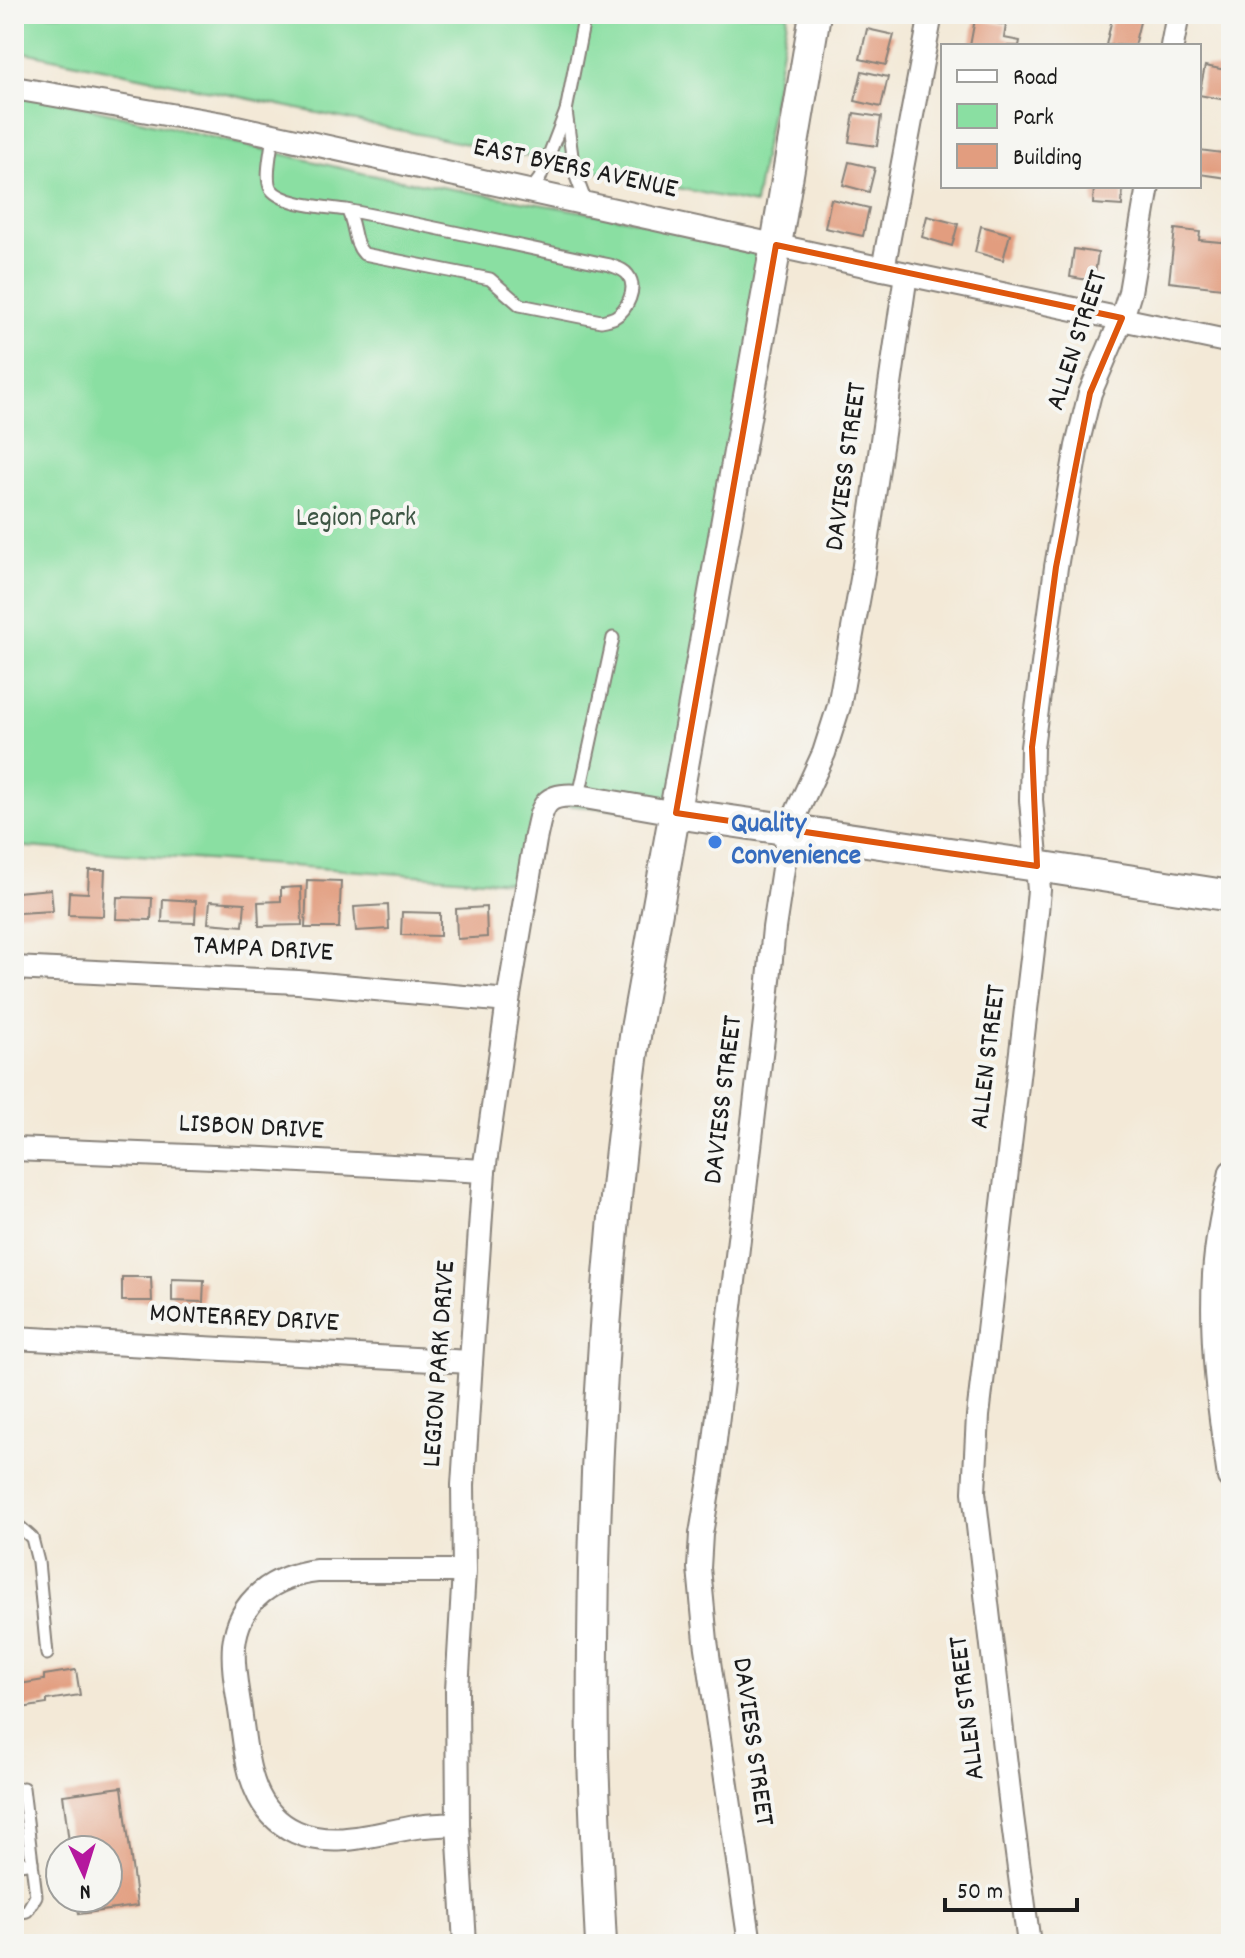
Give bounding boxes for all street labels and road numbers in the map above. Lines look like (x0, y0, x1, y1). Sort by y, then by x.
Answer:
street label: EAST BYERS AVENUE (469, 129, 681, 211)
street label: ALLEN STREET (1038, 266, 1120, 416)
street label: DAVIESS STREET (816, 380, 880, 554)
street label: TAMPA DRIVE (192, 927, 334, 975)
street label: ALLEN STREET (961, 983, 1019, 1131)
street label: DAVIESS STREET (695, 1013, 755, 1187)
street label: LISBON DRIVE (178, 1105, 325, 1153)
street label: LEGION PARK DRIVE (414, 1259, 468, 1469)
street label: MONTERREY DRIVE (148, 1295, 340, 1345)
street label: ALLEN STREET (940, 1634, 998, 1782)
street label: DAVIESS STREET (719, 1655, 783, 1829)

